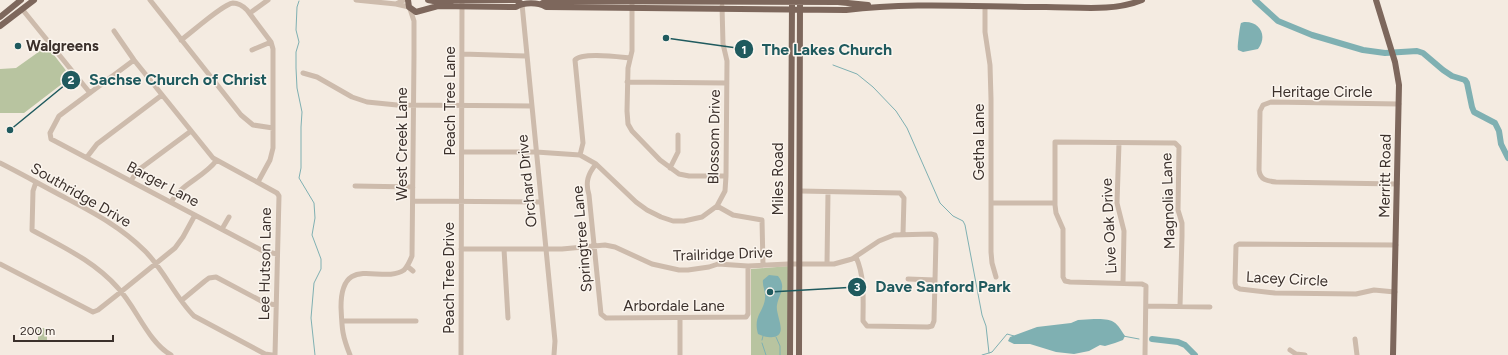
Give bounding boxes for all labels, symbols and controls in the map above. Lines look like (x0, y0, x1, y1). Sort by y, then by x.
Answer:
callout: The Lakes Church (734, 35, 900, 63)
place label: Walgreens (26, 37, 99, 55)
text: The Lakes Church (762, 40, 892, 59)
marker: Walgreens (13, 41, 23, 51)
text: 1 (741, 43, 747, 57)
street label: Peach Tree Lane (441, 46, 459, 156)
callout: Sachse Church of Christ (61, 66, 275, 94)
text: Sachse Church of Christ (89, 70, 267, 89)
text: 2 (68, 73, 75, 87)
street label: Heritage Circle (1272, 83, 1372, 101)
street label: West Creek Lane (393, 87, 411, 201)
street label: Blossom Drive (704, 89, 724, 185)
street label: Getha Lane (970, 104, 988, 181)
street label: Orchard Drive (513, 134, 541, 228)
street label: Merritt Road (1375, 134, 1395, 218)
street label: Miles Road (769, 143, 787, 215)
street label: Magnolia Lane (1157, 153, 1179, 249)
street label: Barger Lane (124, 157, 202, 211)
street label: Southridge Drive (28, 159, 134, 231)
street label: Live Oak Drive (1098, 178, 1120, 274)
street label: Springtree Lane (568, 185, 596, 293)
street label: Lee Hutson Lane (255, 207, 275, 321)
street label: Peach Tree Drive (440, 222, 458, 334)
street label: Trailridge Drive (673, 243, 773, 265)
street label: Lacey Circle (1246, 268, 1328, 290)
callout: Dave Sanford Park (847, 273, 1019, 301)
text: Dave Sanford Park (875, 277, 1011, 296)
text: 3 (854, 280, 861, 294)
street label: Arbordale Lane (623, 297, 725, 315)
scale bar (14, 317, 113, 343)
text: 200 m (20, 324, 55, 338)

